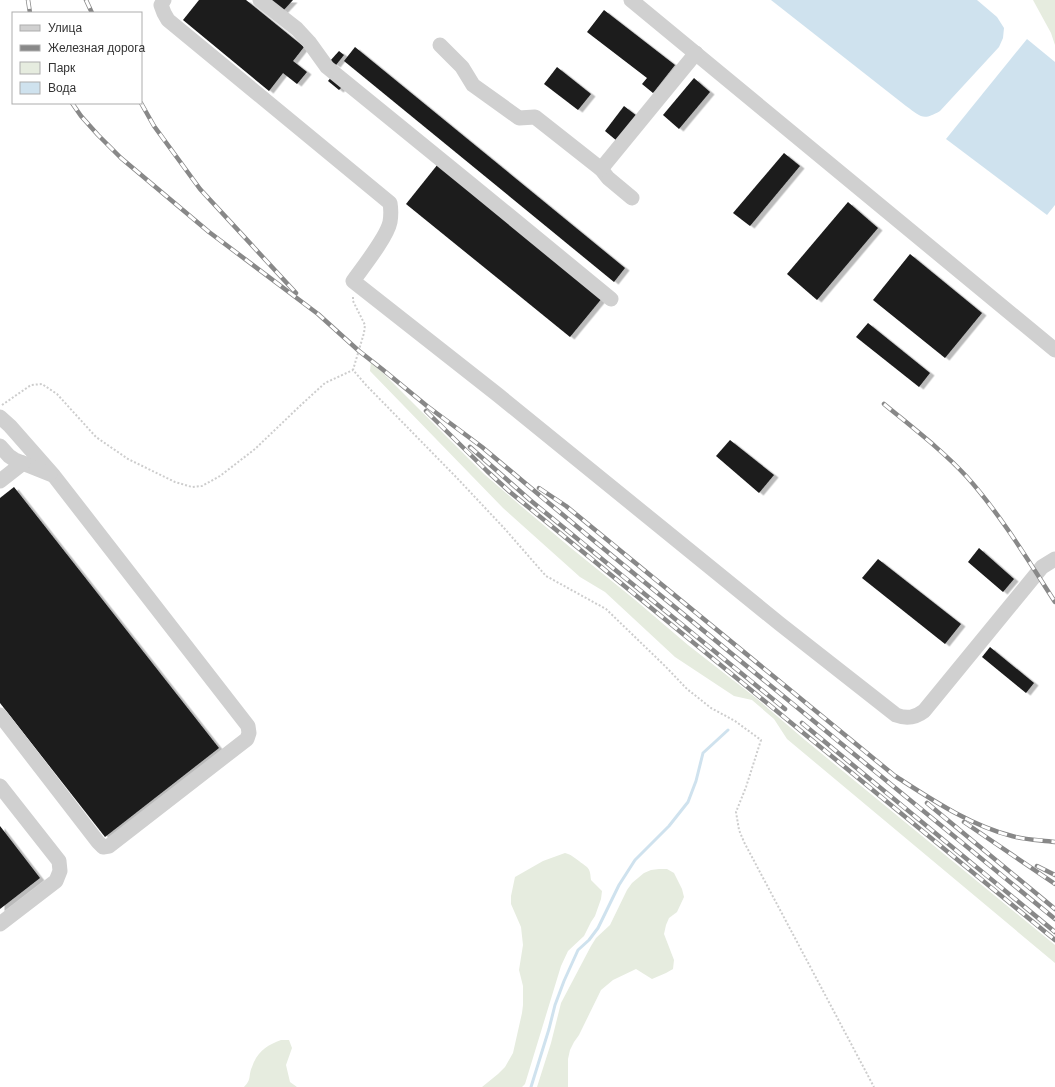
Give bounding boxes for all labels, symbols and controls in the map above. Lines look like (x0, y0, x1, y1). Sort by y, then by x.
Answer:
legend (12, 12, 142, 104)
text: Улица (48, 21, 82, 35)
text: Железная дорога (48, 41, 145, 55)
text: Парк (48, 61, 76, 75)
text: Вода (48, 81, 76, 95)

